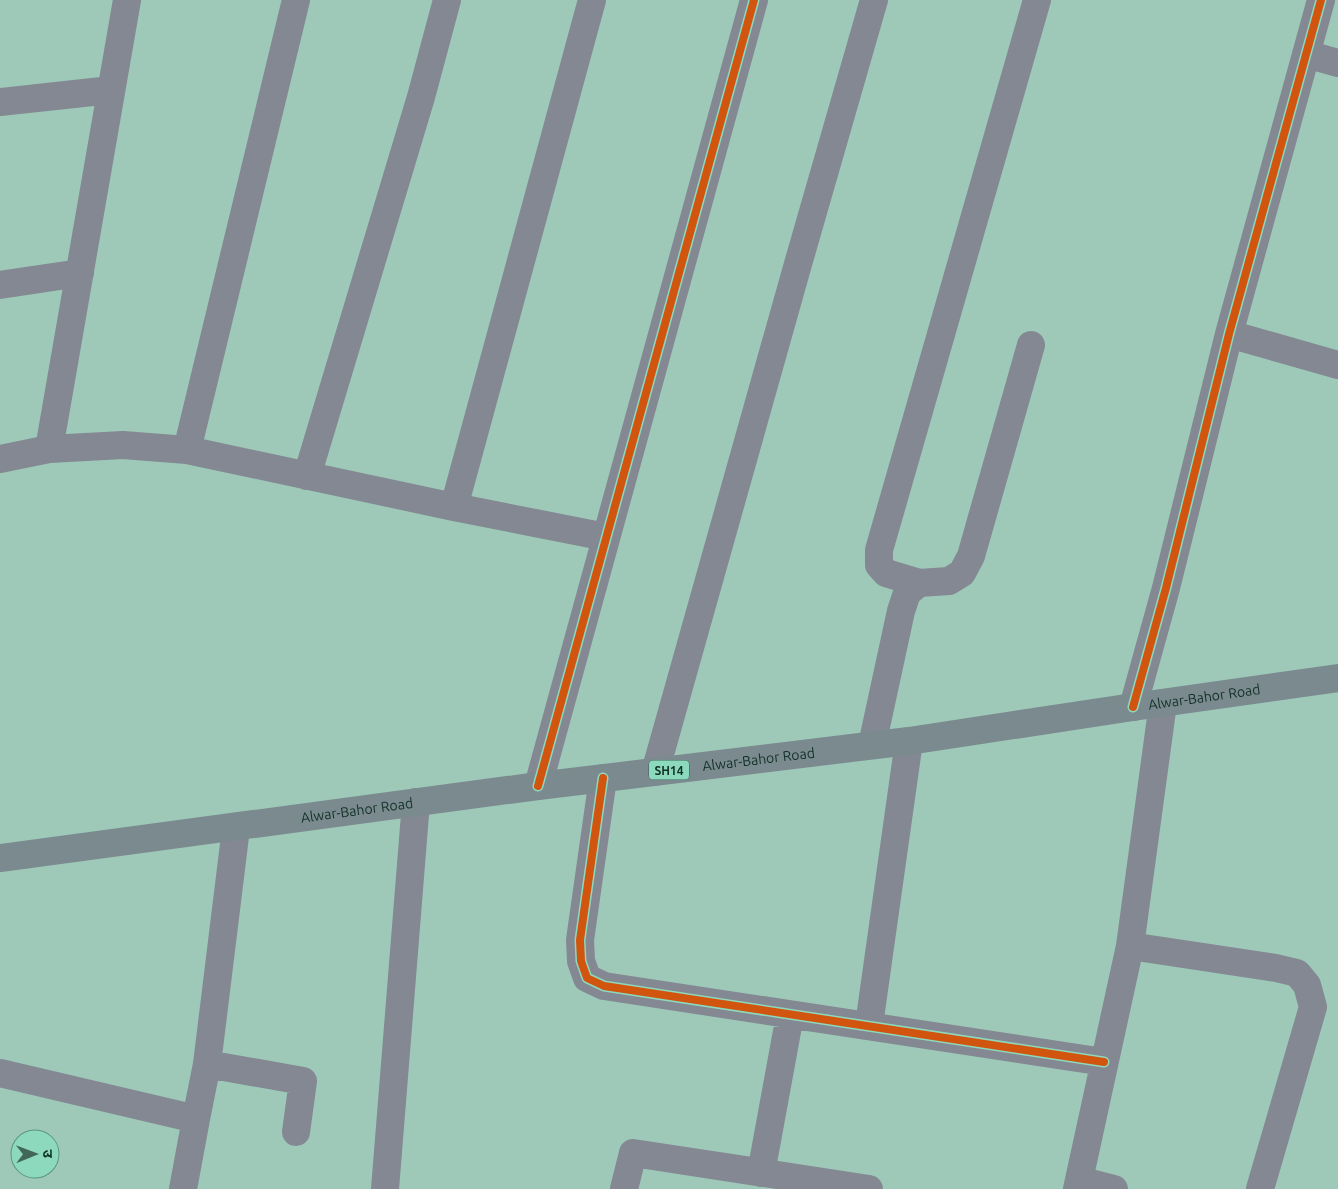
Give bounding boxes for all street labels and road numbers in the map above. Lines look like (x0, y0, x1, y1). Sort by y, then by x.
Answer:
street label: Alwar-Bahor Road (1147, 681, 1261, 713)
street label: Alwar-Bahor Road (702, 744, 816, 774)
road number: SH14 (649, 760, 689, 780)
street label: Alwar-Bahor Road (300, 795, 414, 826)

